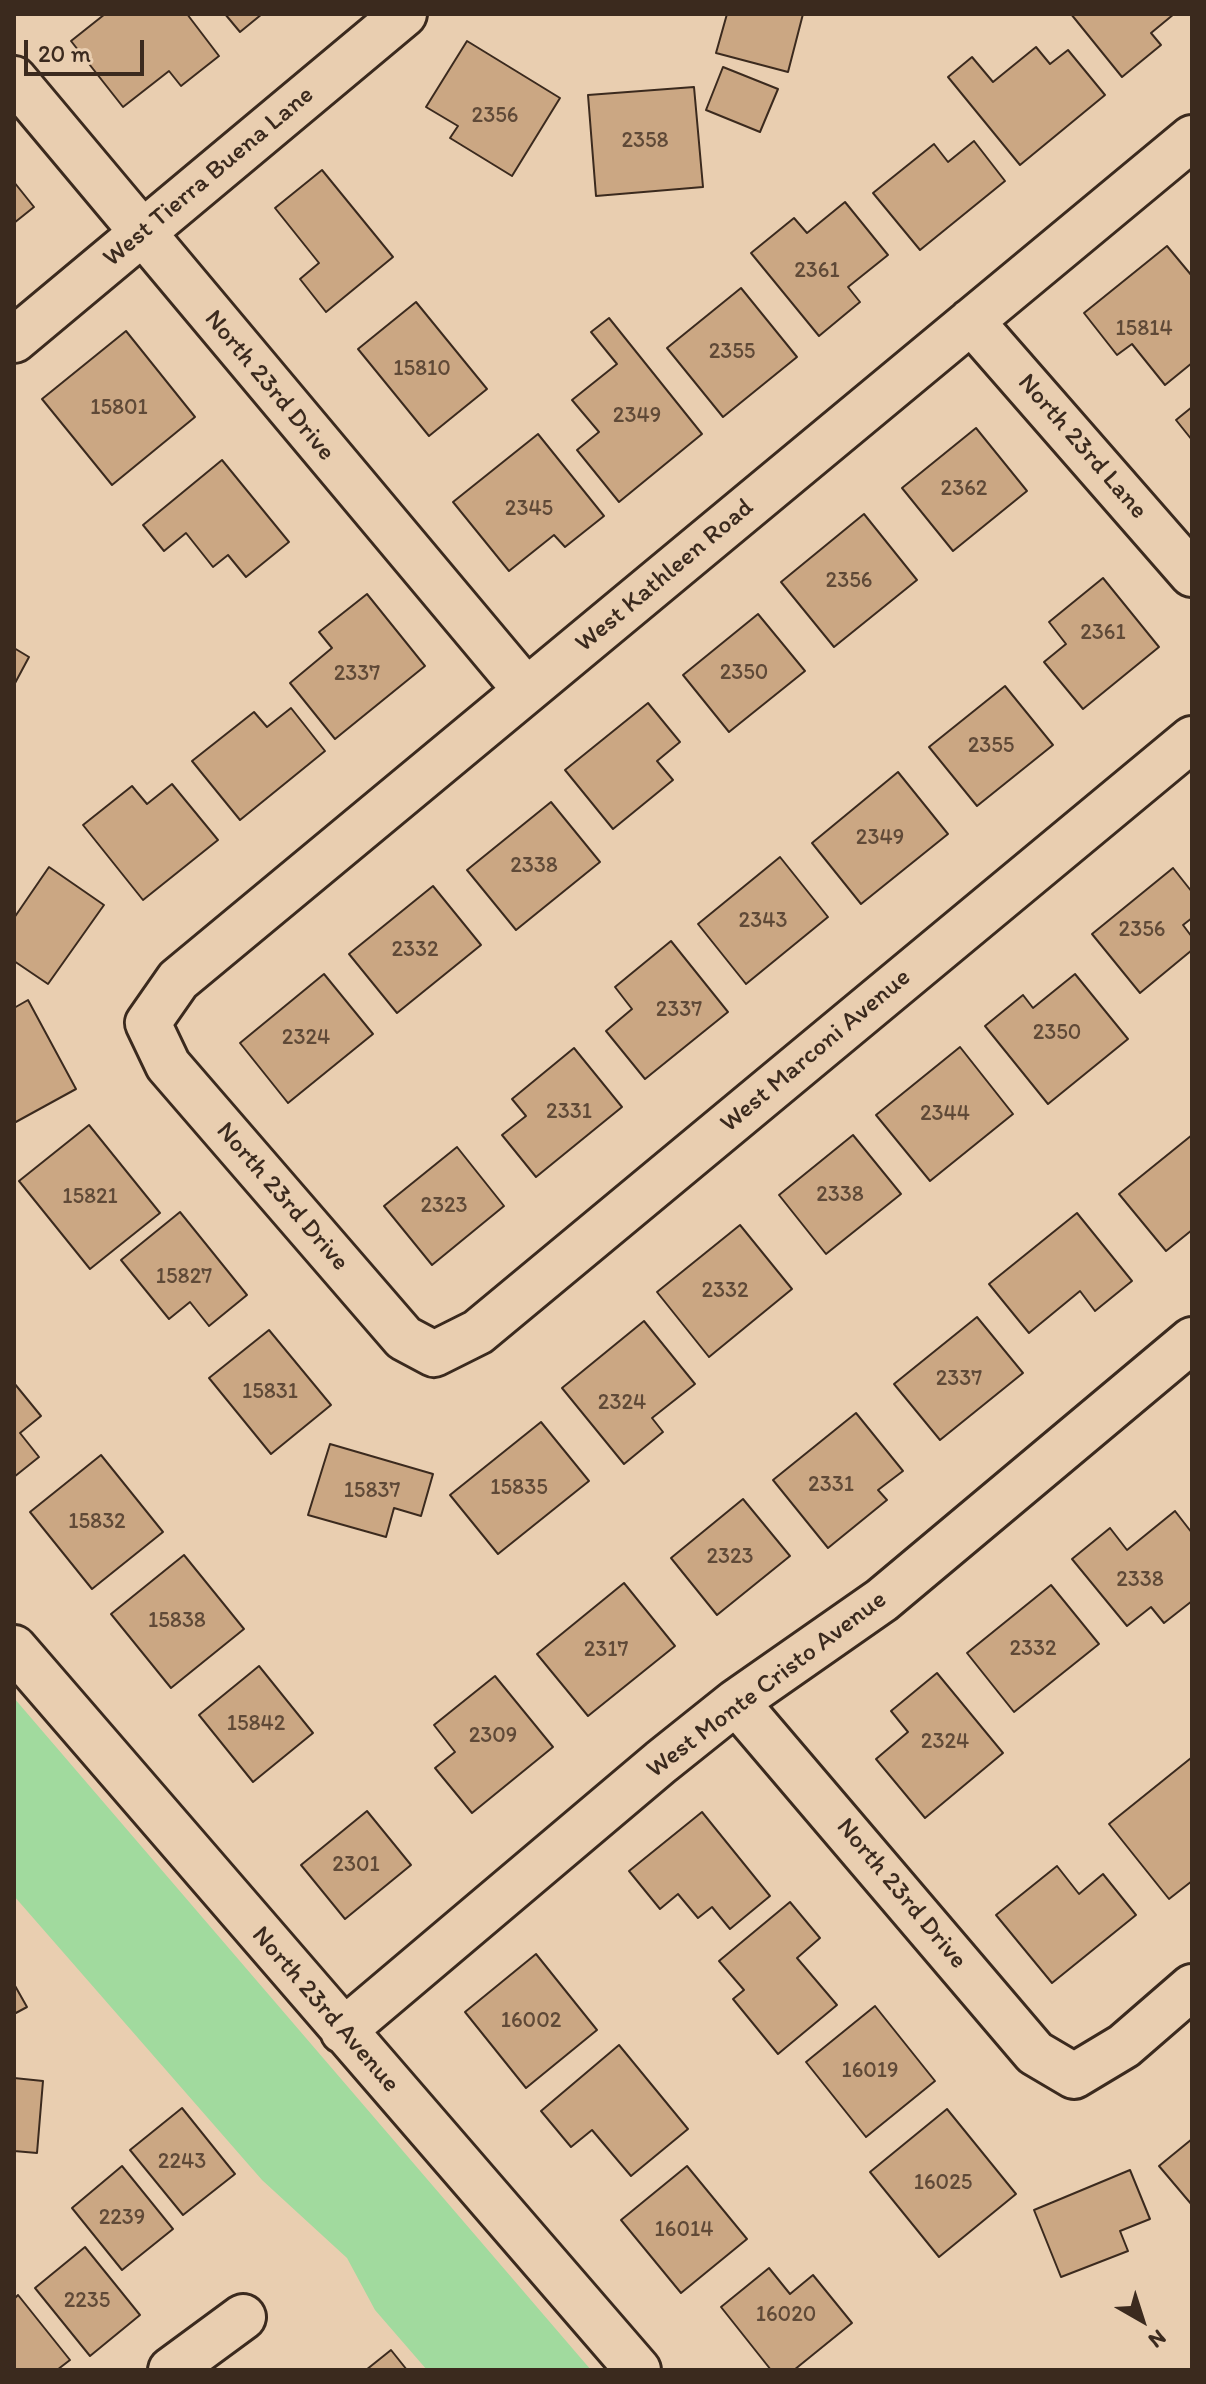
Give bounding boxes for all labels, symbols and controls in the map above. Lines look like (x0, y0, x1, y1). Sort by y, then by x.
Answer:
scale bar (28, 24, 148, 74)
text: 20 m (38, 39, 91, 68)
street label: West Tierra Buena Lane (97, 80, 321, 274)
house number: 2356 (472, 103, 518, 129)
house number: 2358 (621, 128, 669, 154)
house number: 2361 (794, 258, 840, 284)
street label: North 23rd Drive (197, 304, 341, 468)
house number: 15814 (1115, 316, 1173, 342)
house number: 2355 (709, 339, 755, 365)
house number: 15810 (393, 356, 451, 382)
street label: North 23rd Lane (1010, 368, 1154, 526)
house number: 15801 (90, 395, 148, 421)
house number: 2349 (613, 403, 661, 429)
house number: 2362 (941, 476, 987, 502)
street label: West Kathleen Road (570, 492, 760, 660)
house number: 2345 (505, 496, 553, 522)
house number: 2356 (826, 568, 872, 594)
house number: 2361 (1080, 620, 1126, 646)
house number: 2350 (720, 660, 768, 686)
house number: 2337 (334, 661, 380, 687)
house number: 2355 (968, 733, 1014, 759)
house number: 2349 (856, 825, 904, 851)
house number: 2338 (510, 853, 558, 879)
house number: 2343 (739, 908, 787, 934)
house number: 2356 (1119, 917, 1165, 943)
house number: 2332 (391, 937, 439, 963)
street label: West Marconi Avenue (715, 962, 917, 1140)
house number: 2337 (656, 997, 702, 1023)
house number: 2350 (1033, 1020, 1081, 1046)
house number: 2324 (282, 1025, 330, 1051)
house number: 2331 (546, 1099, 592, 1125)
house number: 2344 (920, 1101, 970, 1127)
street label: North 23rd Drive (209, 1116, 355, 1278)
house number: 2338 (816, 1182, 864, 1208)
house number: 15821 (62, 1184, 118, 1210)
house number: 2323 (420, 1193, 468, 1219)
house number: 15827 (156, 1264, 212, 1290)
house number: 2332 (701, 1278, 749, 1304)
house number: 2337 (936, 1366, 982, 1392)
house number: 15831 (242, 1379, 298, 1405)
house number: 2324 (598, 1390, 646, 1416)
house number: 2331 (808, 1472, 854, 1498)
house number: 15835 (490, 1475, 548, 1501)
house number: 15837 (344, 1478, 400, 1504)
house number: 15832 (68, 1509, 126, 1535)
house number: 2323 (706, 1544, 754, 1570)
house number: 2338 (1116, 1567, 1164, 1593)
street label: West Monte Cristo Avenue (641, 1585, 893, 1785)
house number: 15838 (148, 1608, 206, 1634)
house number: 2332 (1009, 1636, 1057, 1662)
house number: 2317 (584, 1637, 628, 1663)
house number: 15842 (227, 1711, 285, 1737)
house number: 2309 (469, 1723, 517, 1749)
house number: 2324 (921, 1729, 969, 1755)
street label: North 23rd Drive (829, 1812, 973, 1976)
house number: 2301 (332, 1852, 380, 1878)
street label: North 23rd Avenue (244, 1921, 406, 2099)
house number: 16002 (501, 2008, 561, 2034)
house number: 16019 (841, 2058, 899, 2084)
house number: 2243 (158, 2149, 206, 2175)
house number: 16025 (914, 2170, 972, 2196)
house number: 2239 (99, 2205, 145, 2231)
house number: 16014 (655, 2217, 713, 2243)
north arrow (1102, 2280, 1182, 2360)
house number: 2235 (64, 2288, 110, 2314)
house number: 16020 (756, 2302, 816, 2328)
text: N (1143, 2324, 1172, 2354)

